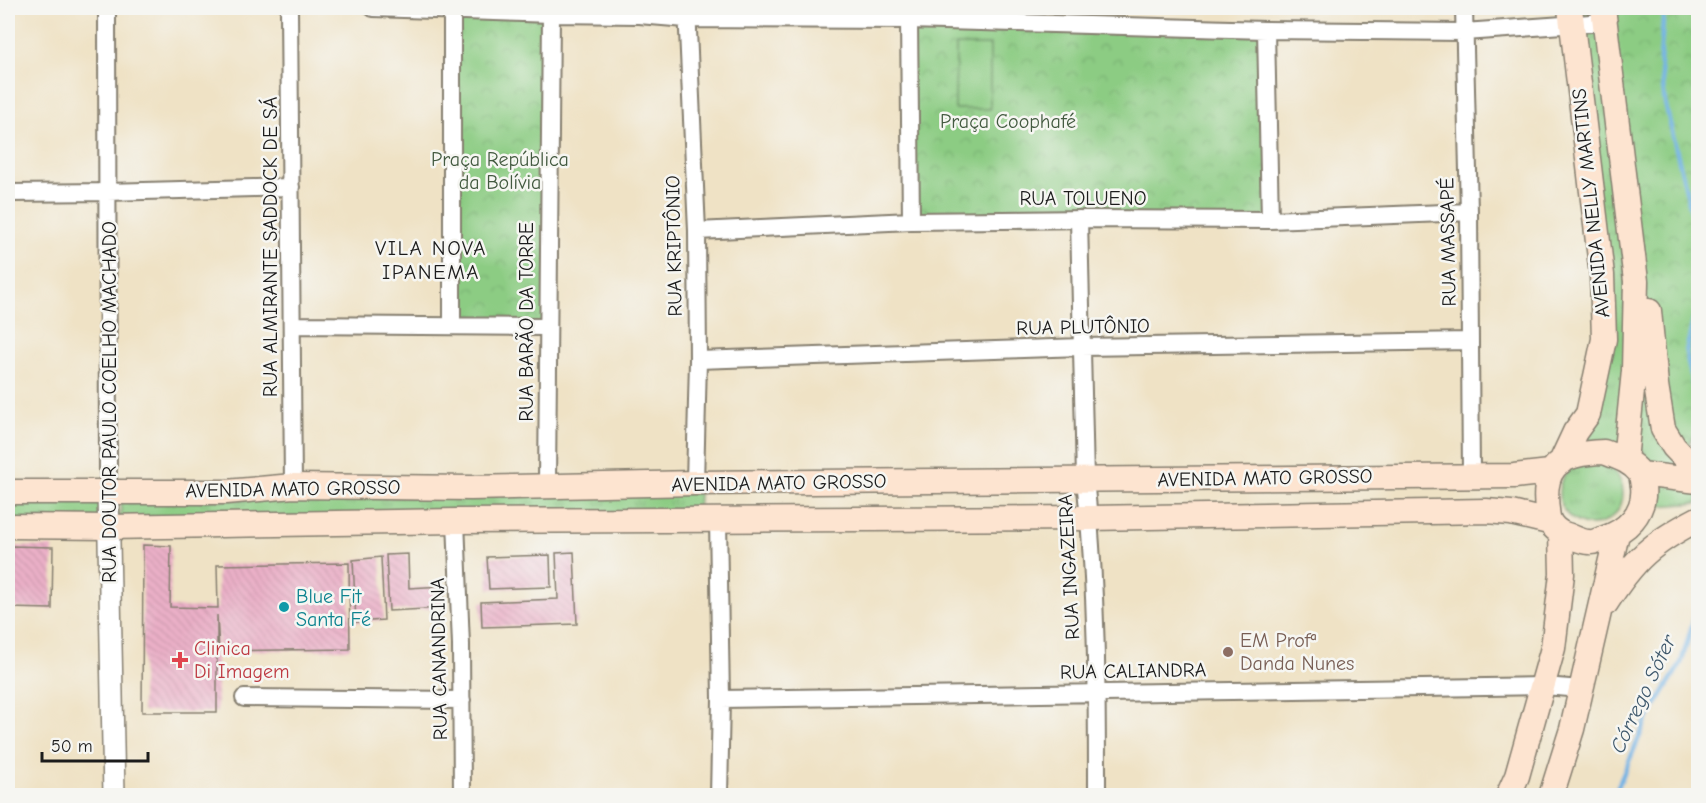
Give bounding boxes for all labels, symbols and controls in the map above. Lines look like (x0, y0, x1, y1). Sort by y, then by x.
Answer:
street label: AVENIDA NELLY MARTINS (1568, 87, 1614, 319)
street label: RUA ALMIRANTE SADDOCK DE SÁ (258, 96, 282, 397)
park label: Praça Coophafé (940, 110, 1076, 133)
park label: Praça República da Bolívia (431, 148, 569, 194)
street label: RUA KRIPTÔNIO (660, 175, 687, 317)
street label: RUA MASSAPÉ (1435, 177, 1461, 307)
street label: RUA TOLUENO (1019, 187, 1147, 210)
street label: RUA DOUTOR PAULO COELHO MACHADO (98, 221, 121, 583)
street label: RUA BARÃO DA TORRE (515, 222, 538, 422)
district label: VILA NOVA IPANEMA (375, 236, 487, 284)
street label: RUA PLUTÔNIO (1016, 313, 1150, 340)
street label: AVENIDA MATO GROSSO (1157, 465, 1373, 491)
street label: AVENIDA MATO GROSSO (671, 470, 887, 496)
street label: AVENIDA MATO GROSSO (185, 476, 401, 502)
street label: RUA INGAZEIRA (1054, 493, 1084, 640)
street label: RUA CANANDRINA (426, 577, 452, 741)
place label: Blue Fit Santa Fé (296, 585, 371, 631)
marker: Blue Fit Santa Fé (277, 600, 291, 614)
place label: EM Profª Danda Nunes (1240, 629, 1354, 675)
water label: Córrego Sóter (1605, 630, 1682, 757)
place label: Clinica Di Imagem (194, 637, 290, 683)
marker: EM Profª Danda Nunes (1221, 645, 1235, 659)
marker: Clinica Di Imagem (171, 651, 189, 669)
street label: RUA CALIANDRA (1060, 658, 1207, 684)
scale bar (42, 725, 148, 763)
text: 50 m (51, 736, 93, 757)

